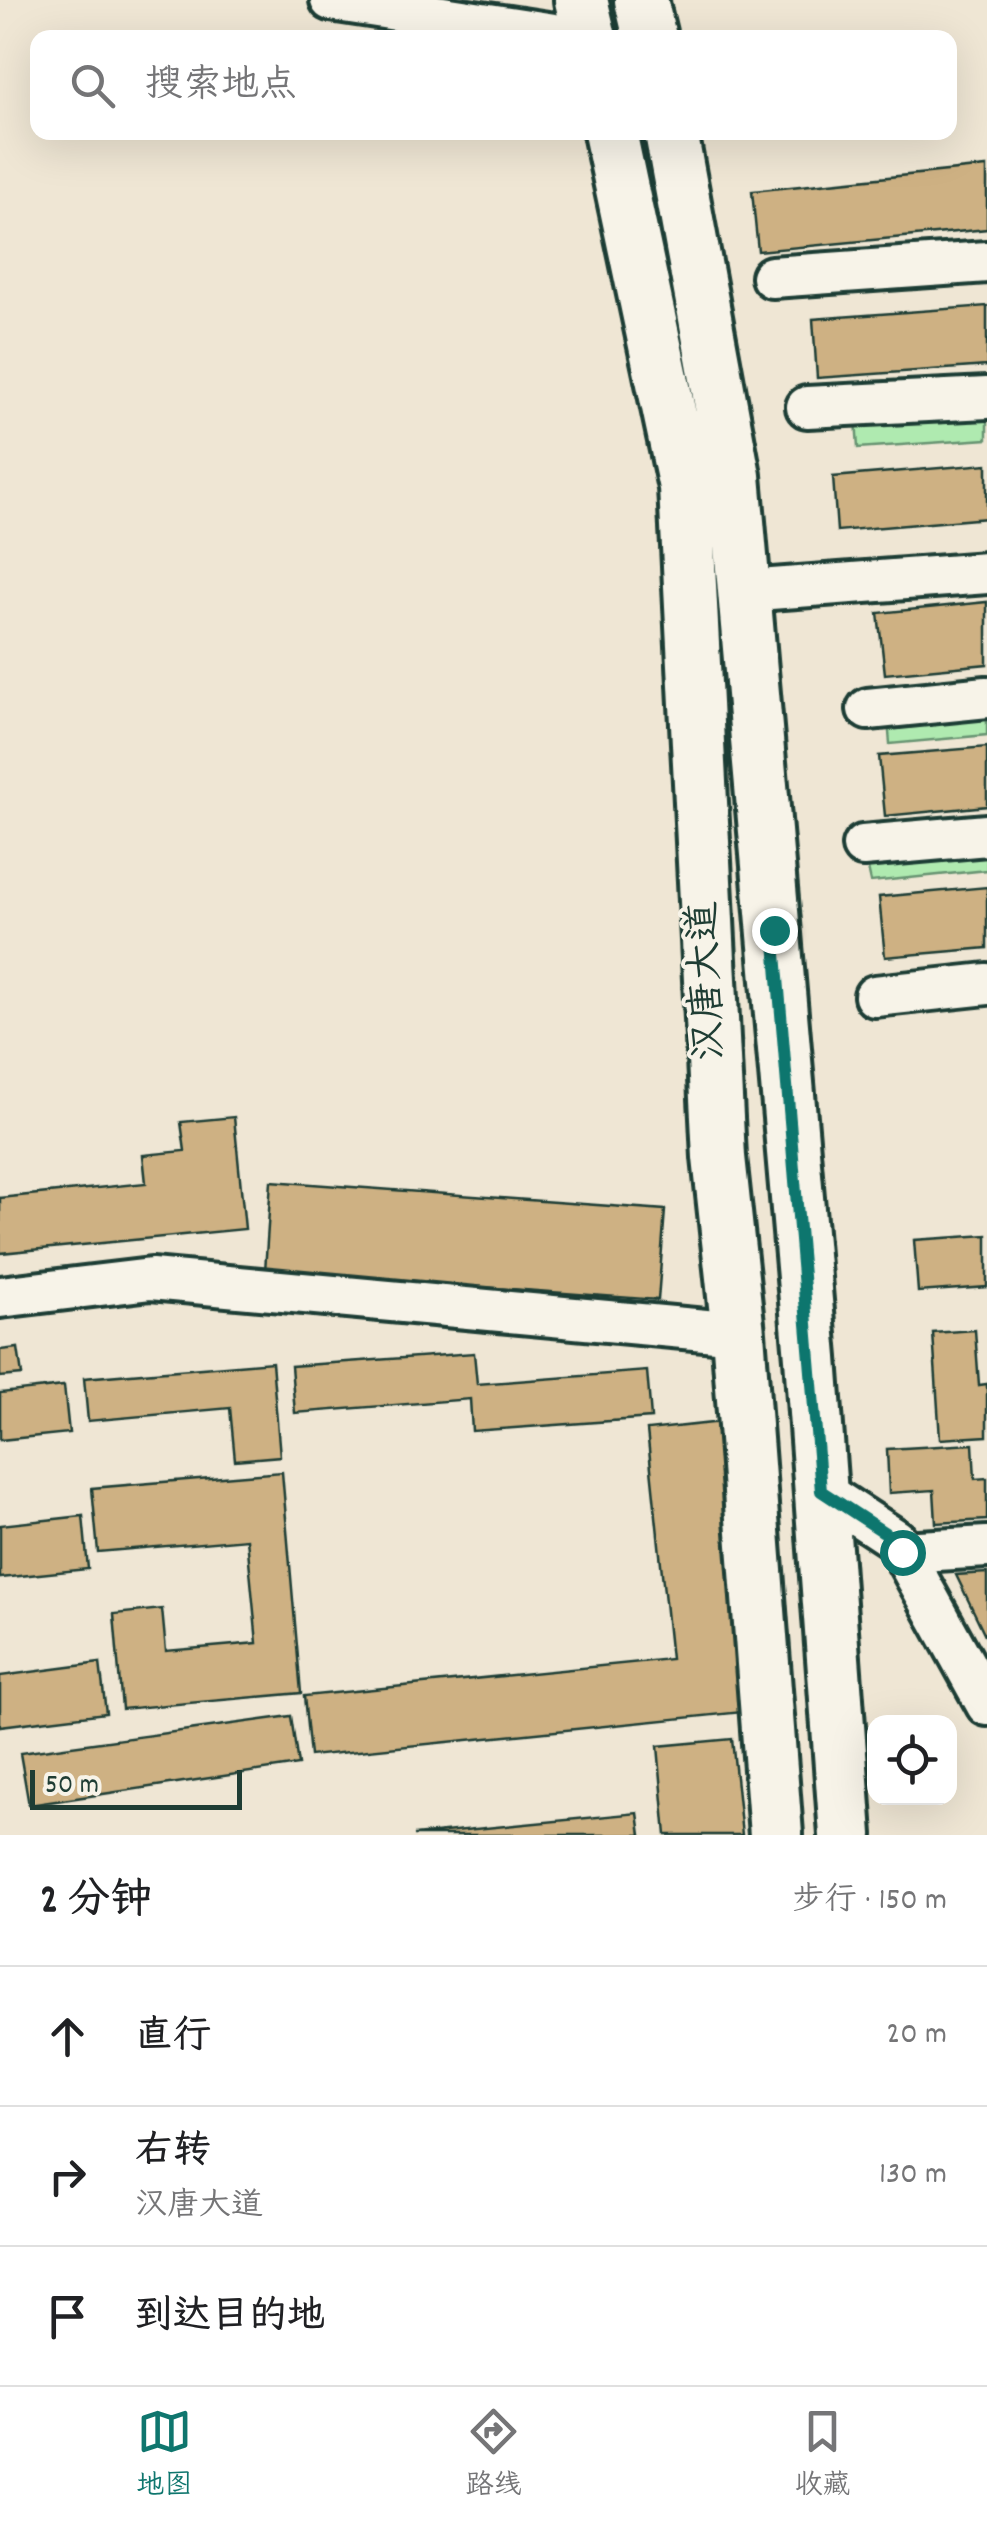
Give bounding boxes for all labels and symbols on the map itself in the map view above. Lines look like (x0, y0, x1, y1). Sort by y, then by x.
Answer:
street label: 汉唐大道 (677, 900, 743, 1062)
route end (752, 908, 798, 954)
route start (880, 1530, 926, 1576)
scale bar (30, 1765, 242, 1810)

